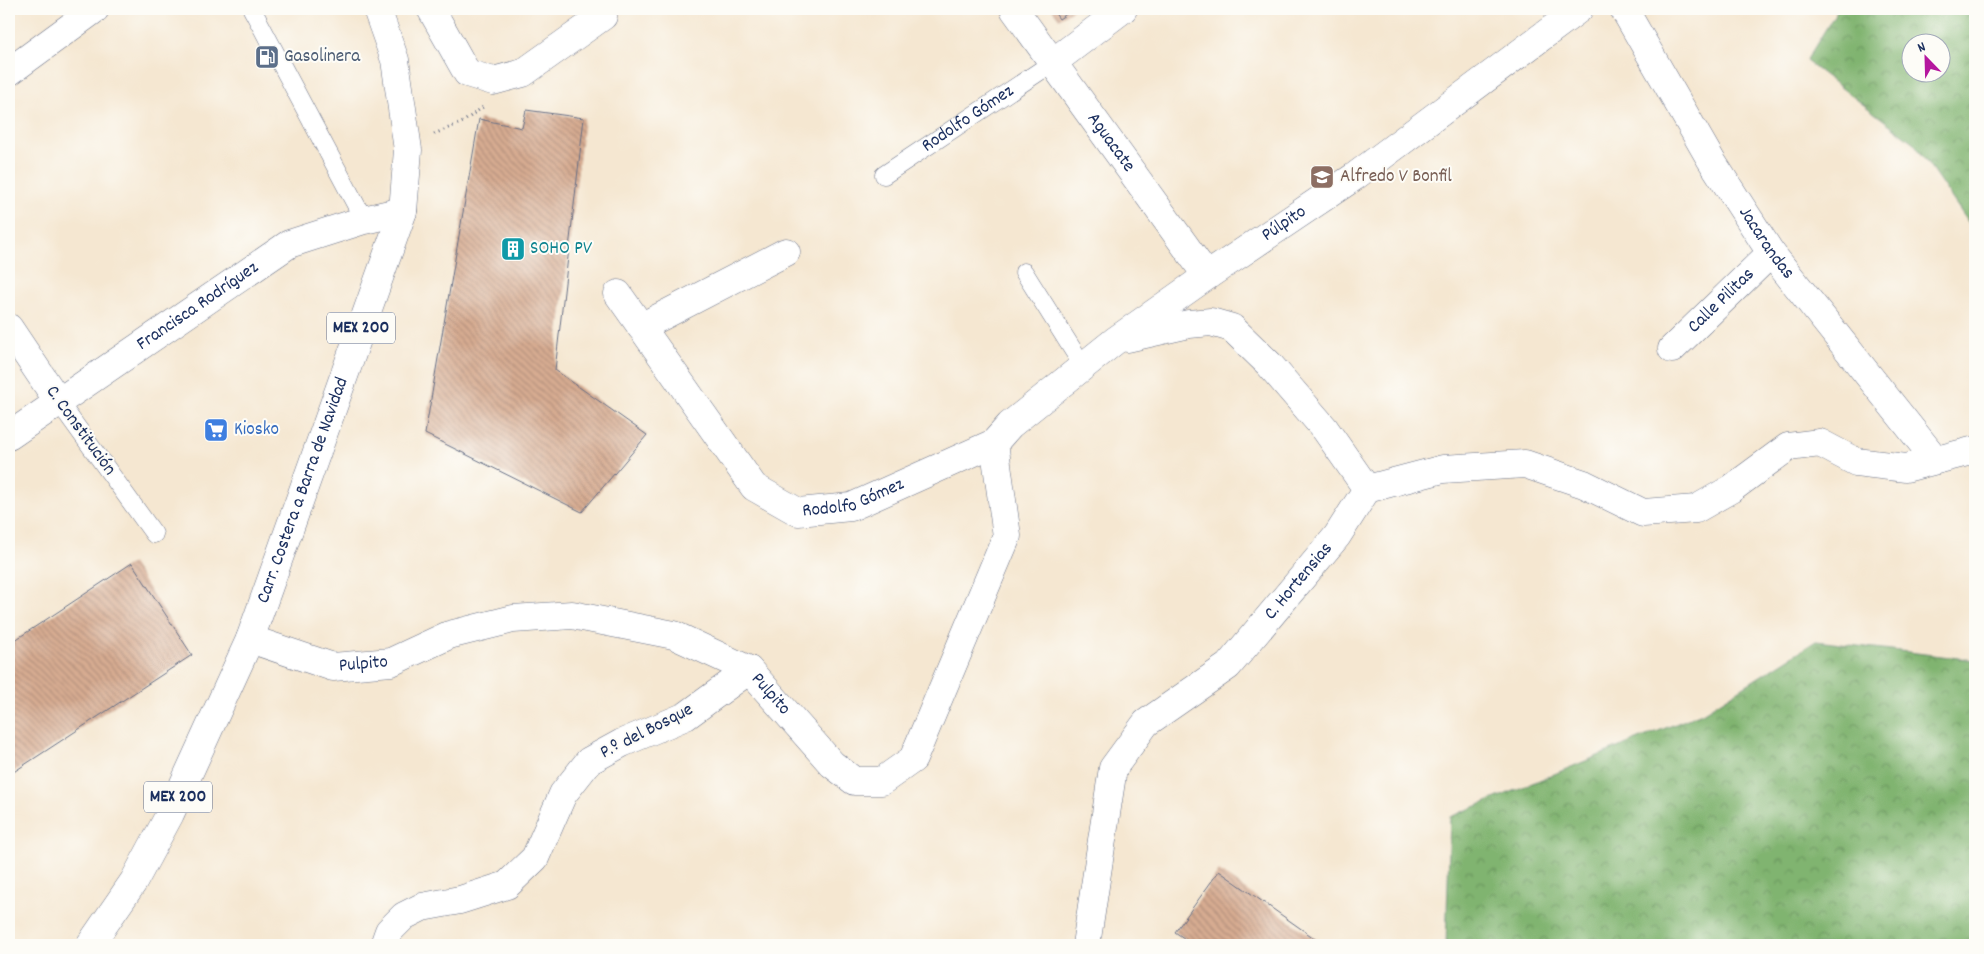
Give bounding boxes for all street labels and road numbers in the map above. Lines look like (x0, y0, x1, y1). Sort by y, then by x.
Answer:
street label: Rodolfo Gómez (916, 78, 1020, 160)
street label: Aguacate (1080, 107, 1141, 178)
street label: Púlpito (1256, 199, 1312, 249)
street label: Jacarandas (1731, 202, 1801, 285)
street label: Francisca Rodríguez (131, 255, 264, 358)
street label: Calle Pilitas (1682, 262, 1761, 340)
road number: MEX 200 (327, 312, 395, 343)
street label: Carr. Costera a Barra de Navidad (250, 374, 356, 607)
street label: C. Constitución (38, 380, 122, 482)
street label: Rodolfo Gómez (801, 471, 909, 525)
street label: C. Hortensias (1258, 537, 1340, 626)
street label: Pulpito (338, 649, 389, 680)
street label: Pulpito (744, 667, 797, 722)
street label: P.º del Bosque (596, 697, 698, 767)
road number: MEX 200 (144, 782, 212, 812)

